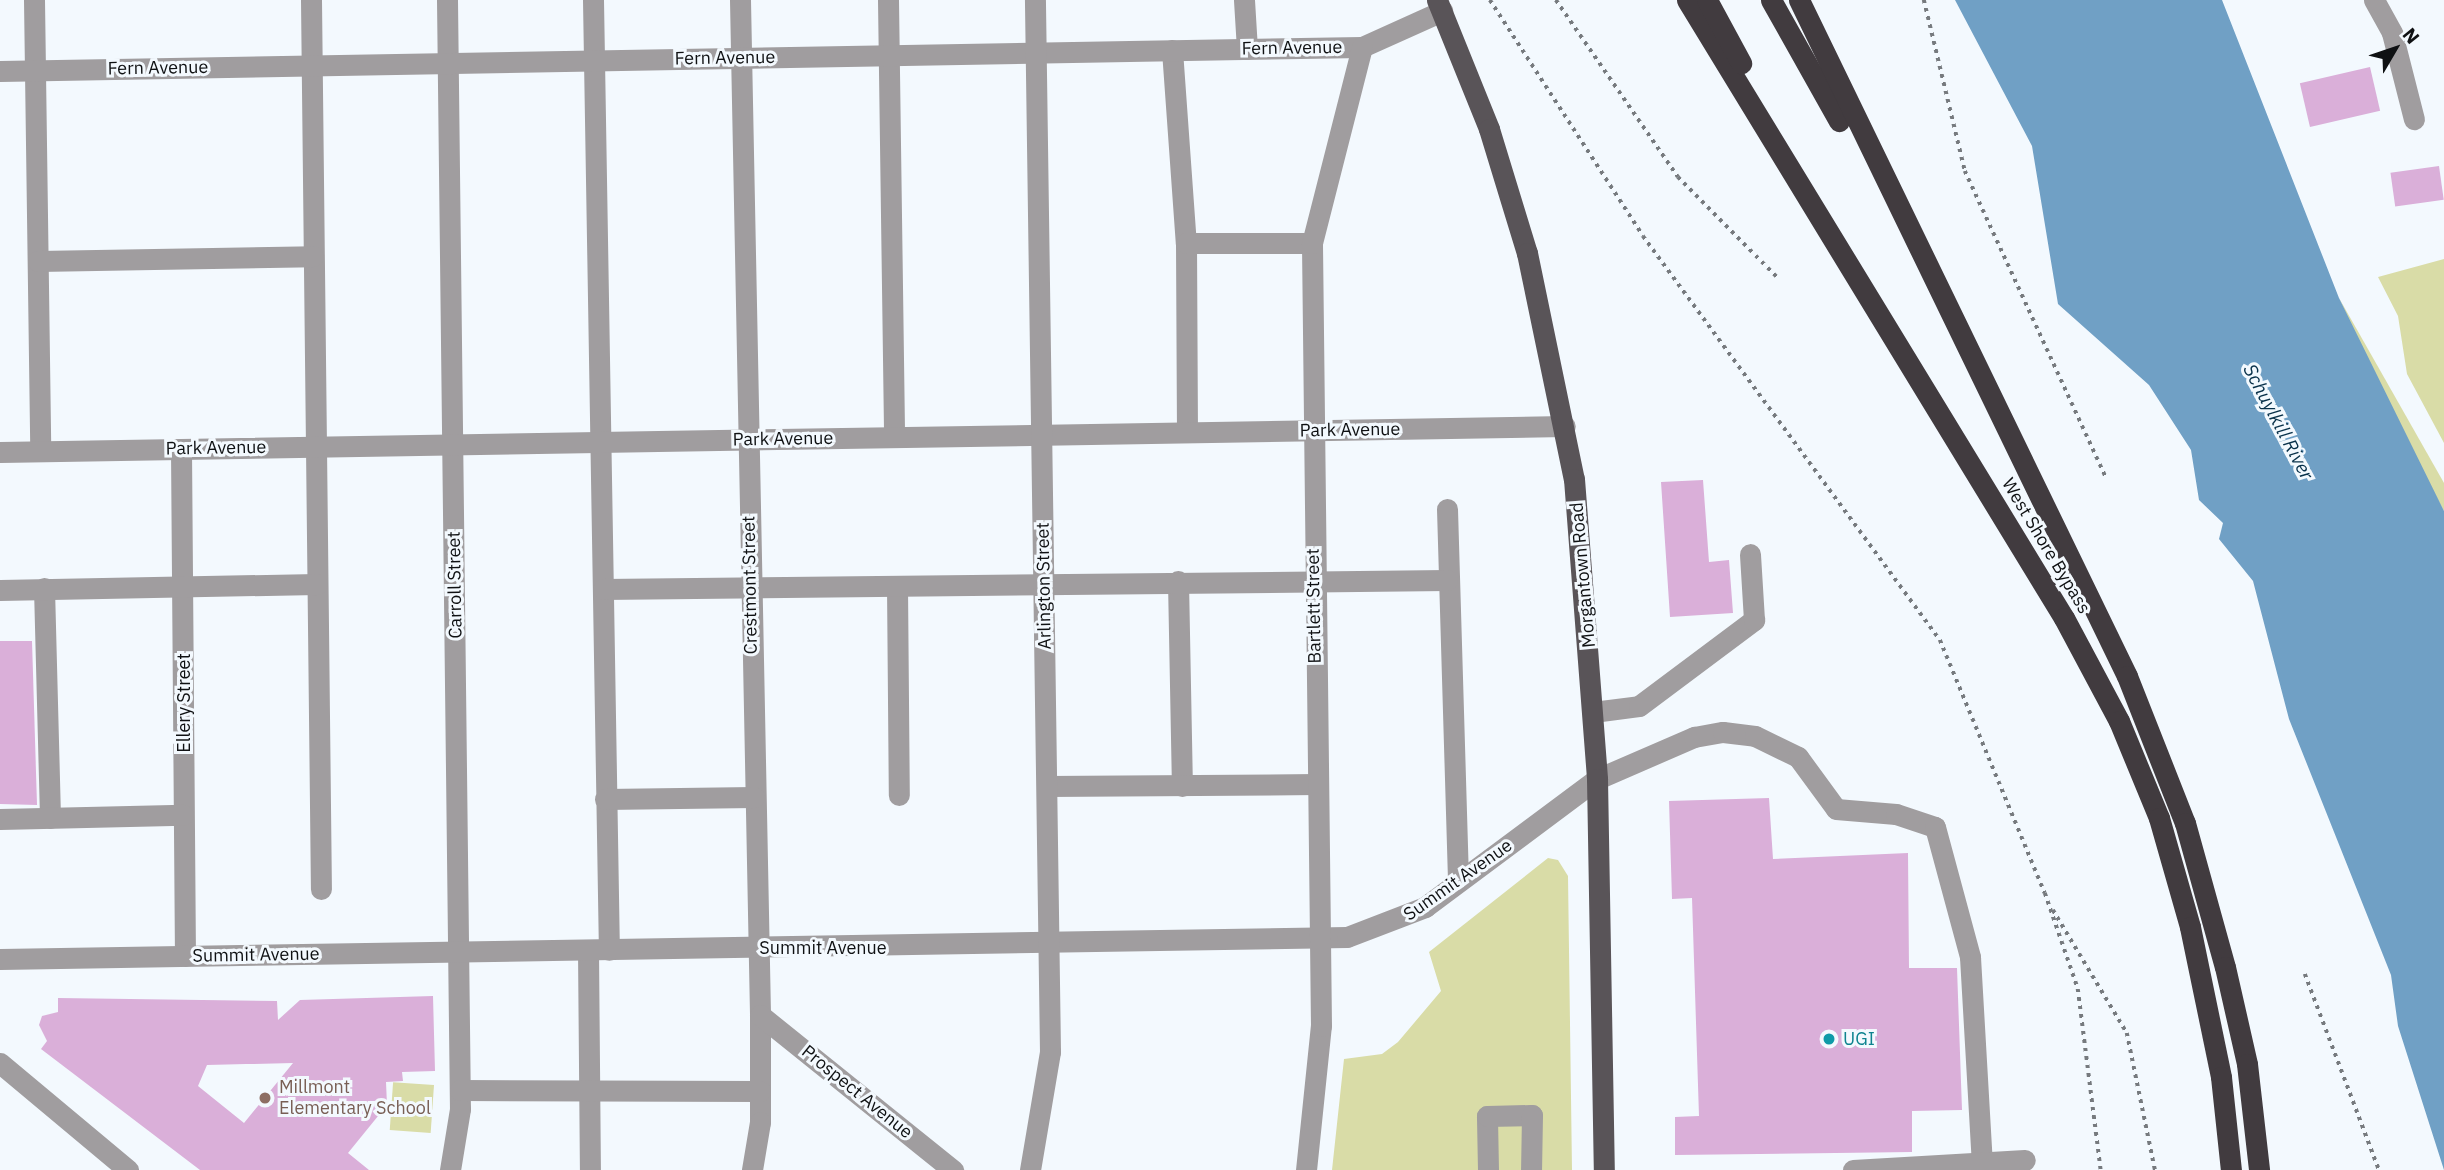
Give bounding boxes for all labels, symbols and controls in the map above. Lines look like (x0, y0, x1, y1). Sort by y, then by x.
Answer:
north arrow (2360, 14, 2430, 84)
text: N (2398, 23, 2425, 49)
street label: Fern Avenue (1241, 36, 1343, 60)
street label: Fern Avenue (674, 46, 776, 70)
street label: Fern Avenue (107, 56, 209, 80)
water label: Schuylkill River (2238, 360, 2318, 484)
street label: Park Avenue (1299, 418, 1401, 442)
street label: Park Avenue (732, 427, 834, 451)
street label: Park Avenue (165, 436, 267, 460)
street label: West Shore Bypass (1997, 474, 2095, 618)
street label: Morgantown Road (1566, 501, 1600, 649)
street label: Crestmont Street (738, 516, 762, 654)
street label: Arlington Street (1032, 522, 1056, 650)
street label: Carroll Street (443, 531, 467, 639)
street label: Bartlett Street (1302, 548, 1326, 664)
street label: Ellery Street (173, 653, 195, 753)
street label: Summit Avenue (1400, 835, 1516, 925)
street label: Summit Avenue (759, 937, 887, 959)
street label: Summit Avenue (192, 943, 320, 967)
place label: UGI (1843, 1028, 1875, 1050)
marker: UGI (1821, 1031, 1837, 1047)
street label: Prospect Avenue (797, 1041, 917, 1143)
place label: Millmont Elementary School (279, 1077, 431, 1120)
marker: Millmont Elementary School (257, 1090, 273, 1106)

